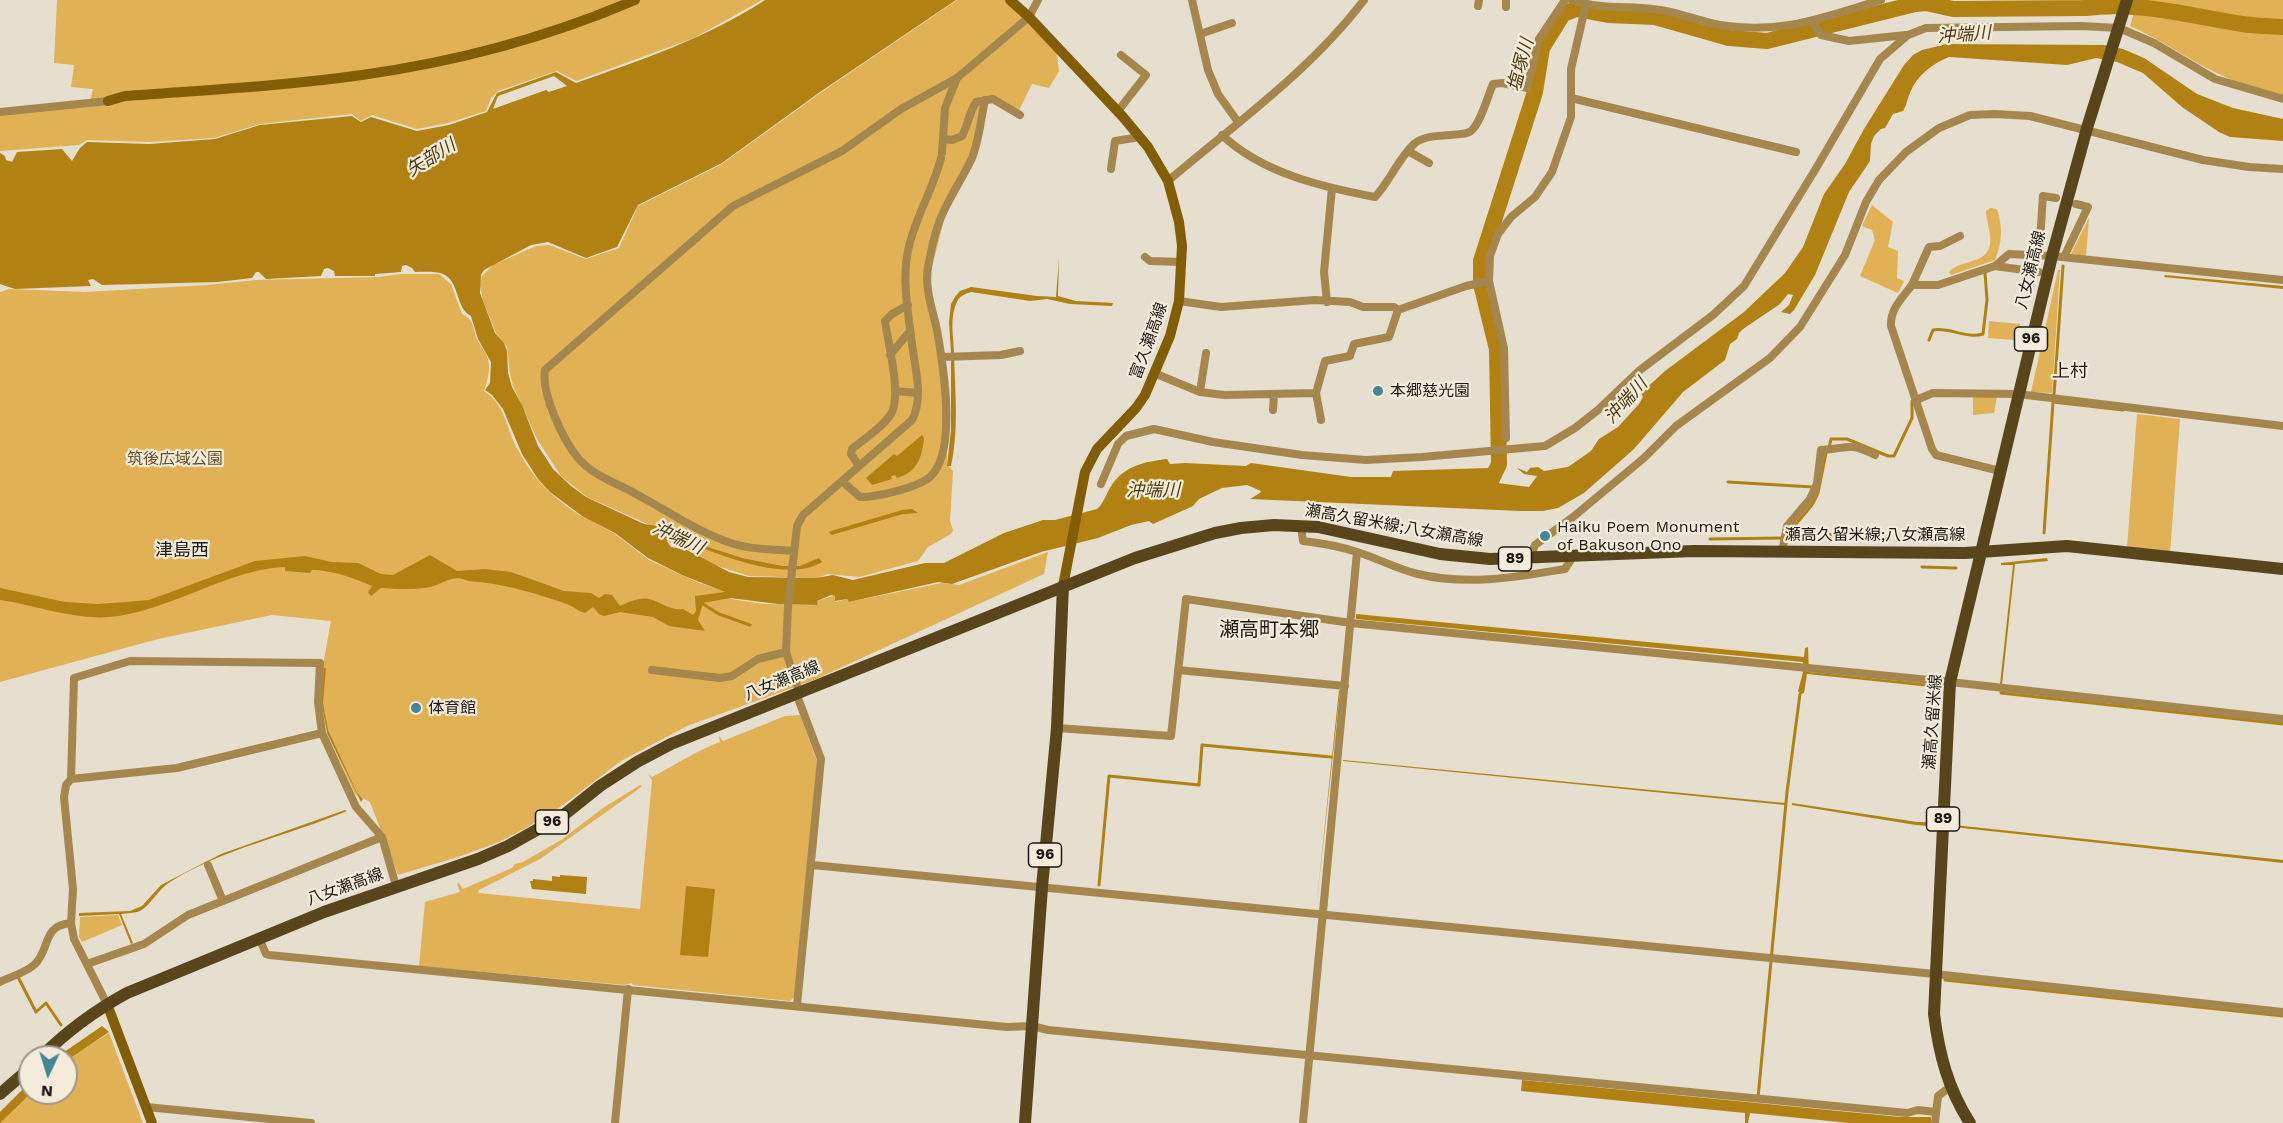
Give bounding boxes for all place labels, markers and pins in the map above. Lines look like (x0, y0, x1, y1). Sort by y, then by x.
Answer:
place label: 本郷慈光園 (1390, 381, 1470, 401)
marker: 本郷慈光園 (1371, 384, 1385, 398)
place label: Haiku Poem Monument of Bakuson Ono (1557, 517, 1739, 555)
marker: Haiku Poem Monument of Bakuson Ono (1538, 529, 1552, 543)
place label: 体育館 (428, 698, 476, 718)
marker: 体育館 (409, 701, 423, 715)

